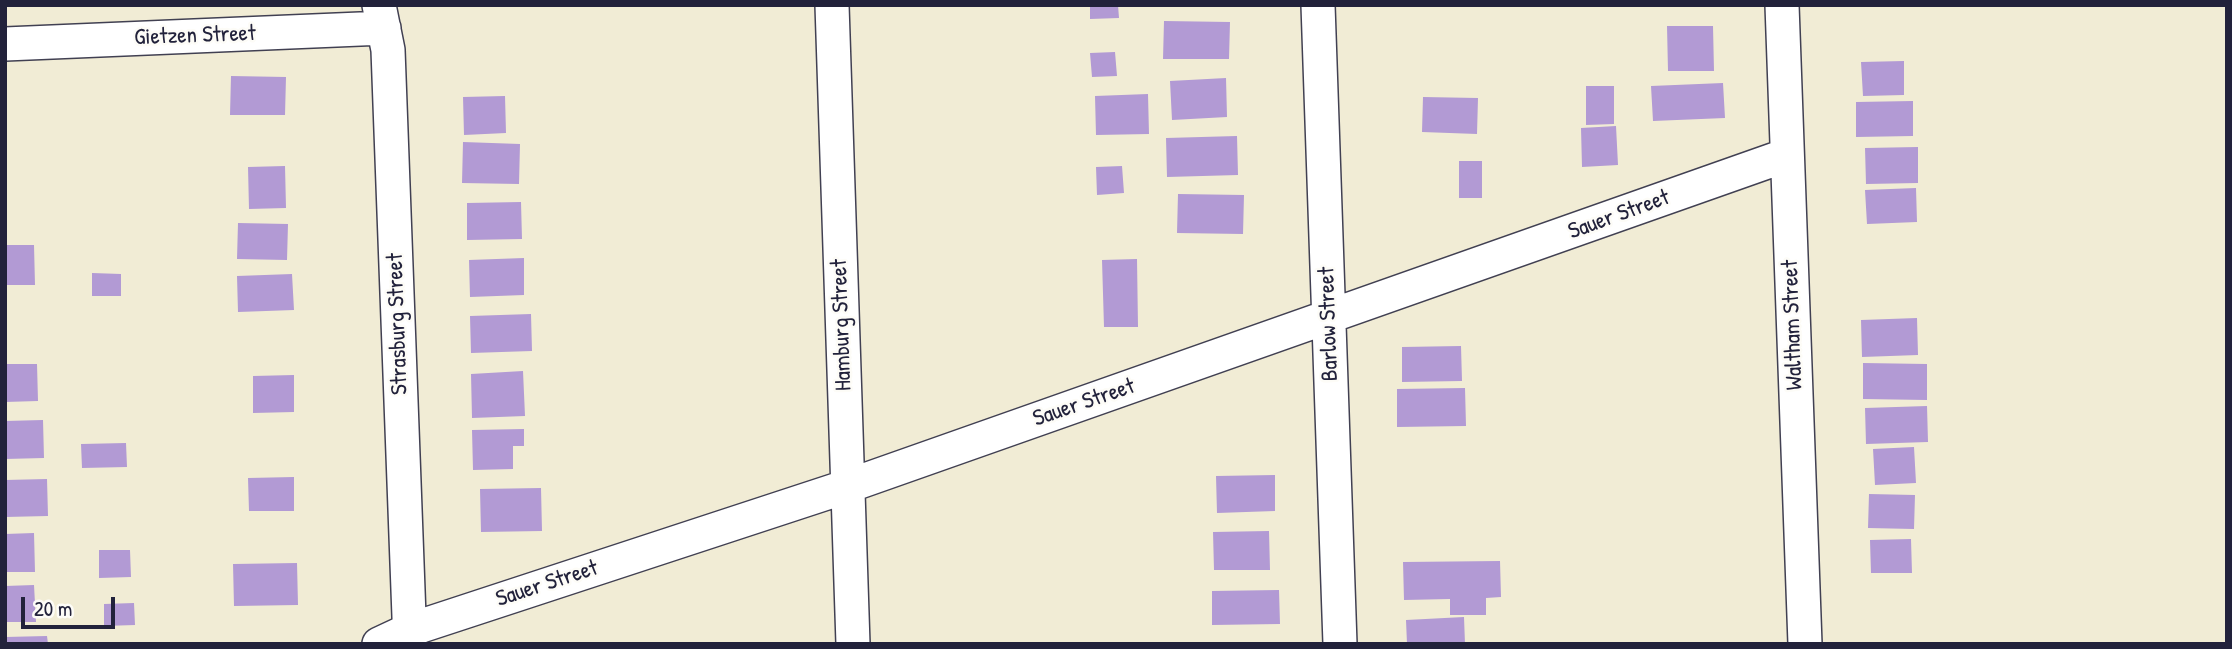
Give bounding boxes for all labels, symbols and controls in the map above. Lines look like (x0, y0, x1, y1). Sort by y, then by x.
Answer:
street label: Gietzen Street (134, 20, 256, 52)
street label: Sauer Street (1565, 184, 1673, 246)
street label: Strasburg Street (382, 253, 414, 395)
street label: Hamburg Street (826, 259, 858, 391)
street label: Waltham Street (1777, 259, 1809, 391)
street label: Barlow Street (1313, 266, 1345, 382)
street label: Sauer Street (1030, 373, 1138, 433)
street label: Sauer Street (493, 555, 601, 613)
scale bar (24, 582, 119, 626)
text: 20 m (34, 594, 72, 623)

